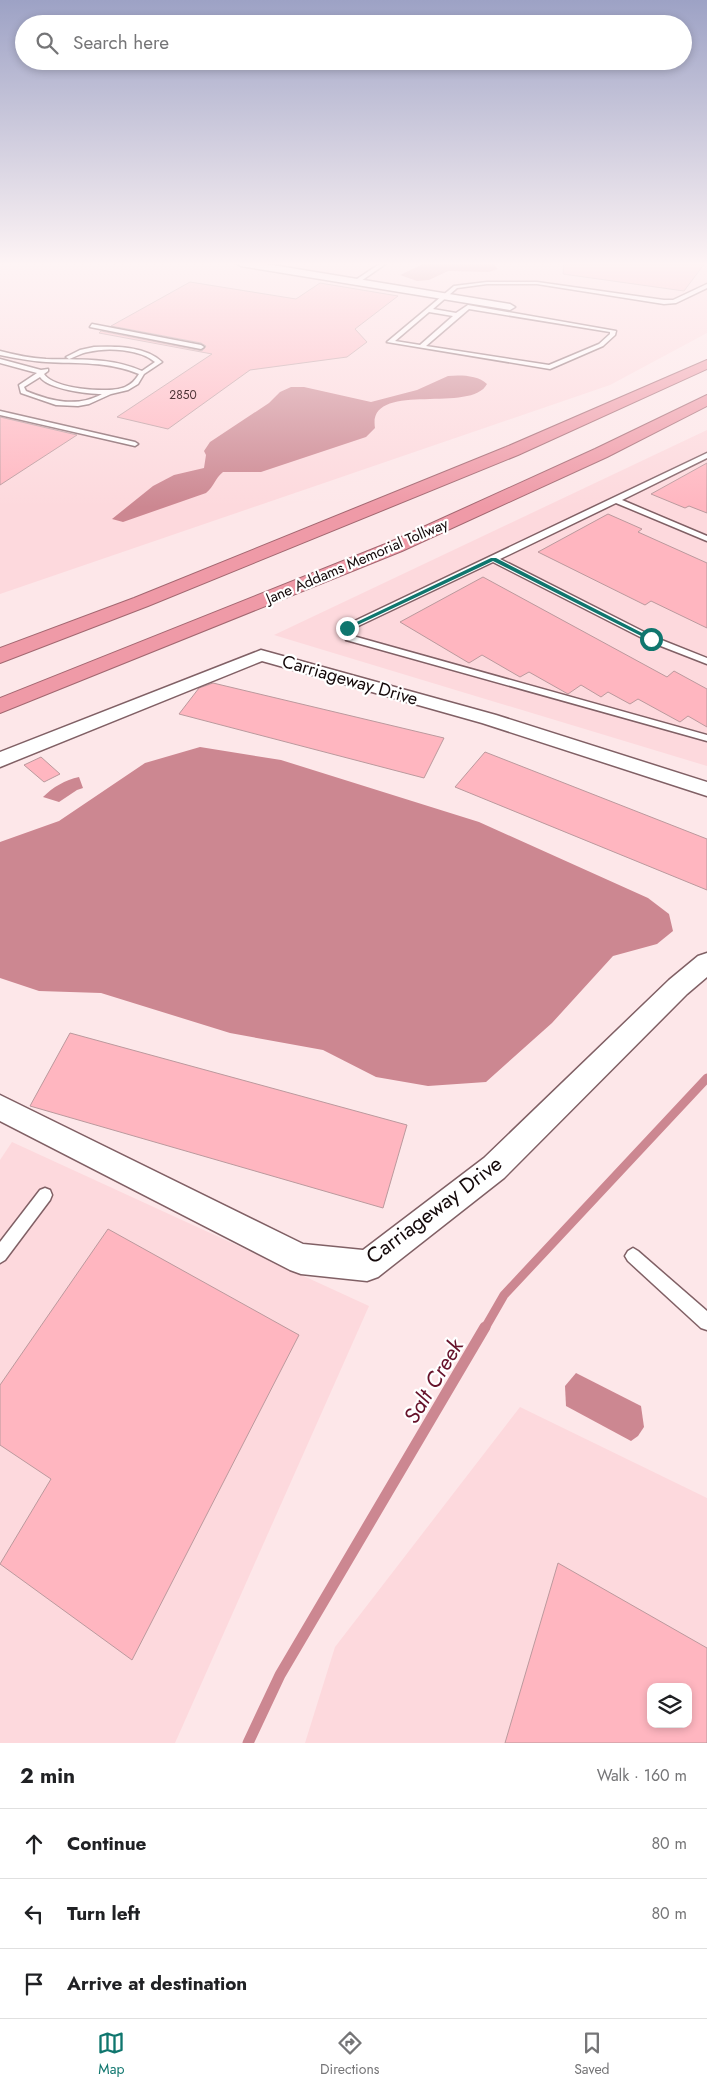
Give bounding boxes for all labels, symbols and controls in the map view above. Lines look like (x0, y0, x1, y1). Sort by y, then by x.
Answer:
search box (15, 15, 692, 70)
icon: search (33, 29, 61, 57)
text: Search here (73, 29, 169, 56)
house number: 2850 (169, 386, 197, 404)
street label: Jane Addams Memorial Tollway (261, 512, 452, 610)
route end (336, 617, 359, 640)
route start (640, 628, 663, 651)
street label: Carriageway Drive (279, 648, 421, 712)
street label: Carriageway Drive (360, 1149, 508, 1271)
water label: Salt Creek (395, 1331, 472, 1429)
map controls (647, 1683, 692, 1728)
button: layers (647, 1683, 692, 1728)
text: 2 min (20, 1761, 75, 1791)
text: Walk · 160 m (597, 1764, 687, 1787)
icon: ahead (20, 1830, 48, 1858)
text: Continue (67, 1830, 146, 1857)
text: 80 m (651, 1832, 687, 1855)
icon: left (20, 1900, 48, 1928)
text: Turn left (67, 1900, 140, 1927)
text: 80 m (651, 1902, 687, 1925)
icon: arrive (20, 1970, 48, 1998)
text: Arrive at destination (67, 1970, 247, 1997)
tab: Map (97, 2029, 125, 2079)
tab: Directions (320, 2029, 379, 2079)
tab: Saved (574, 2029, 610, 2079)

